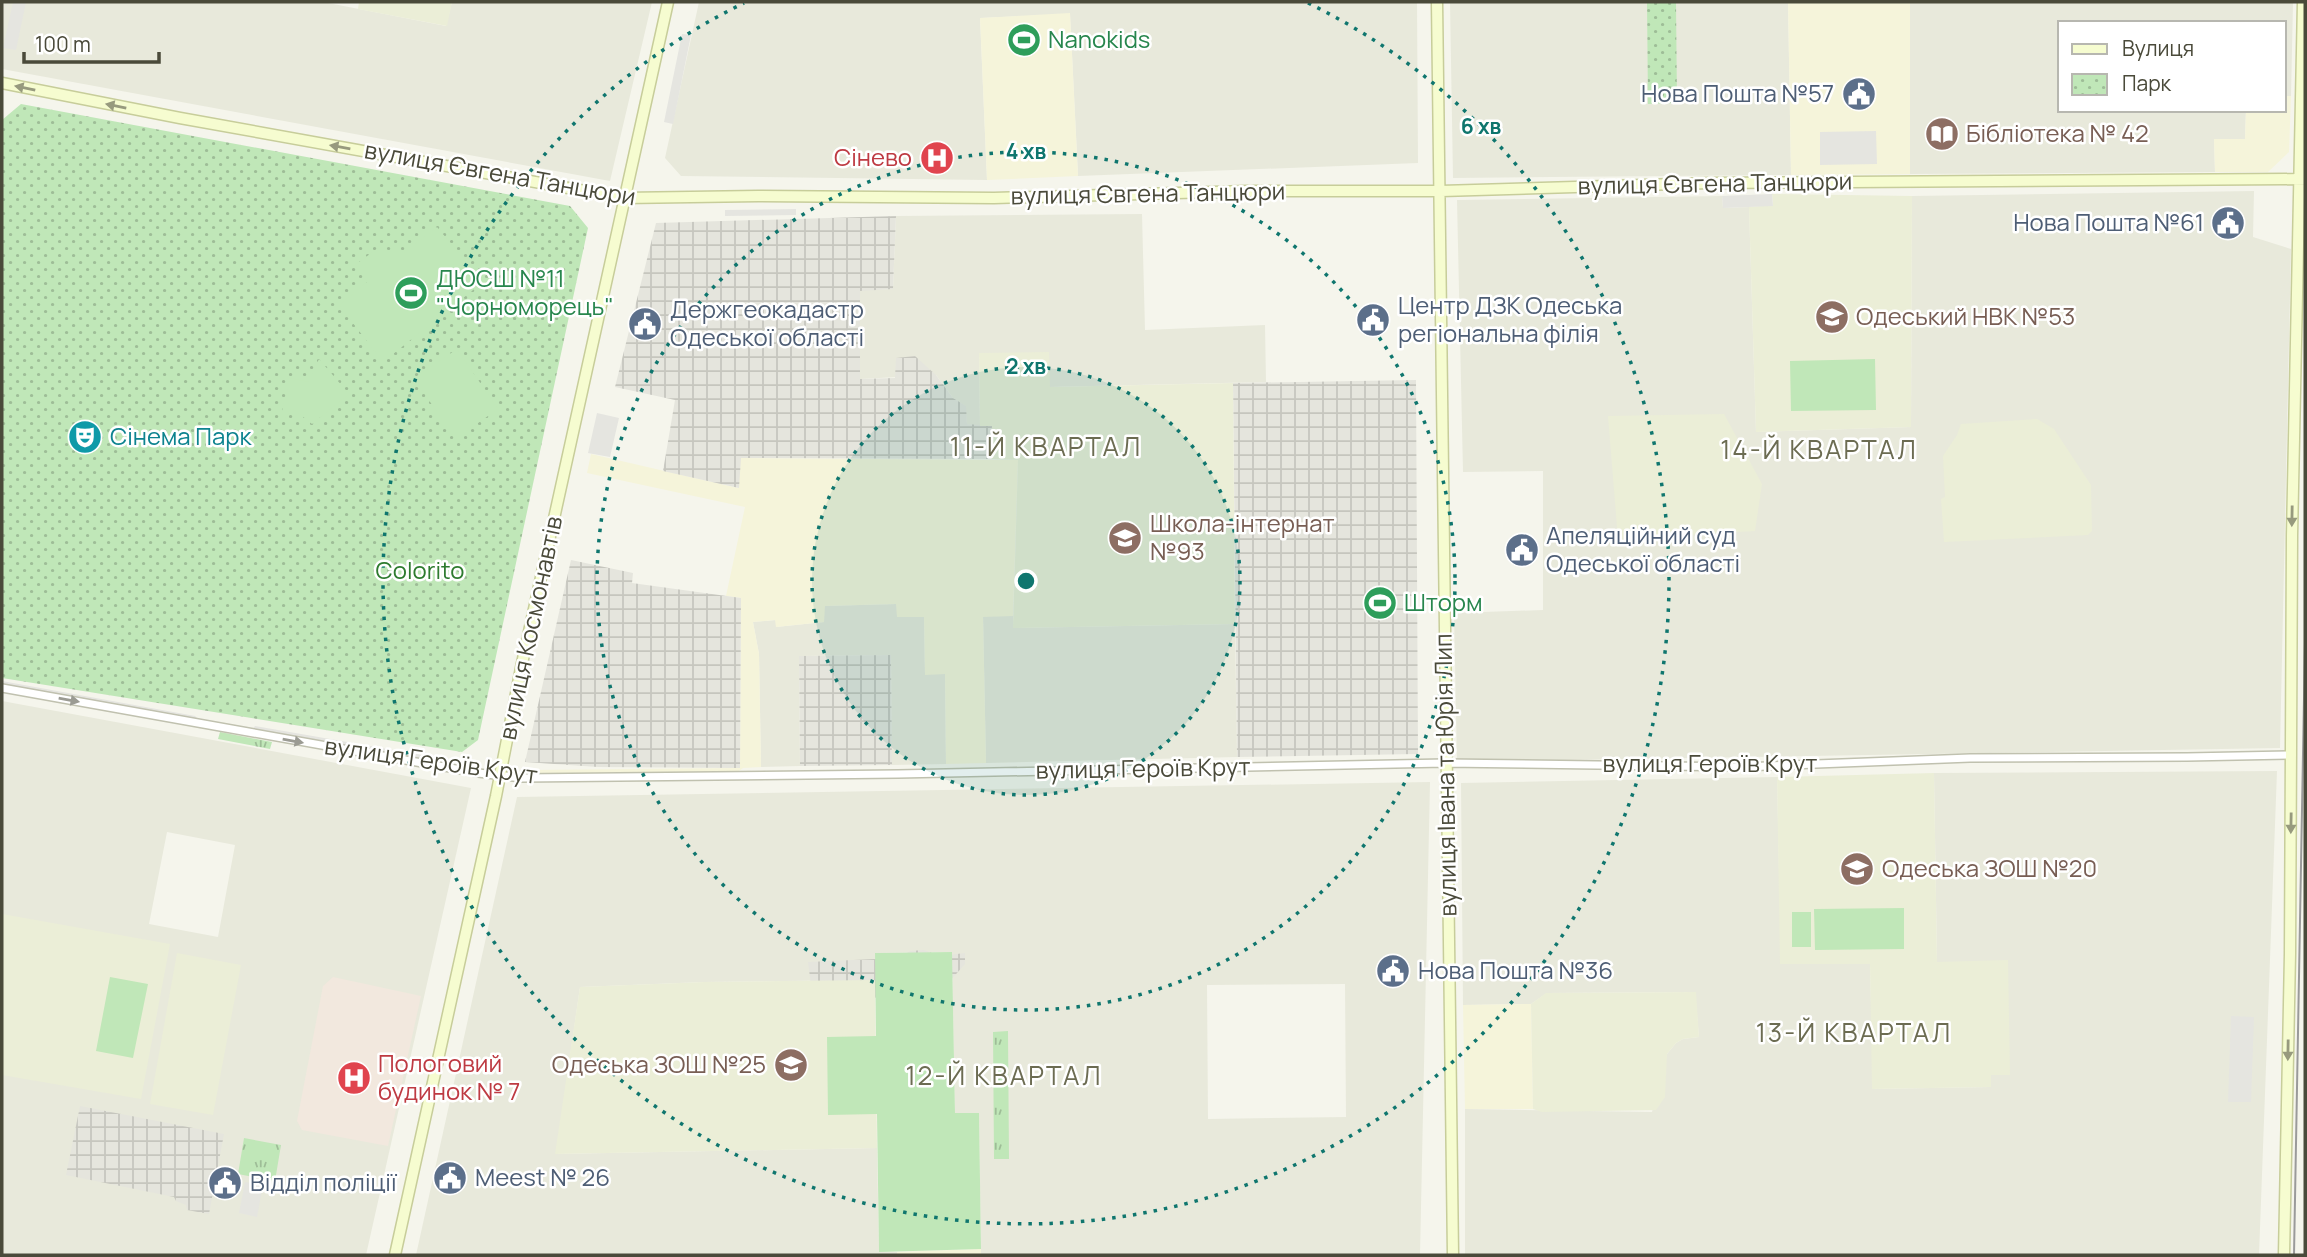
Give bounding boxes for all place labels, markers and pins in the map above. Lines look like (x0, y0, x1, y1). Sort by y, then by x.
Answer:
sports icon: Nanokids (1005, 21, 1043, 59)
place label: Nanokids (1048, 22, 1150, 55)
public building icon: Нова Пошта №57 (1840, 75, 1878, 113)
place label: Нова Пошта №57 (1641, 76, 1834, 109)
library icon: Бібліотека № 42 (1923, 115, 1961, 153)
place label: Бібліотека № 42 (1966, 116, 2149, 149)
hospital icon: Сінево (918, 139, 956, 177)
place label: Сінево (834, 140, 912, 173)
public building icon: Нова Пошта №61 (2209, 204, 2247, 242)
place label: Нова Пошта №61 (2013, 205, 2204, 238)
place label: ДЮСШ №11 "Чорноморець" (436, 261, 614, 322)
sports icon: ДЮСШ №11 "Чорноморець" (392, 274, 430, 312)
place label: Центр ДЗК Одеська регіональна філія (1398, 288, 1622, 349)
place label: Держгеокадастр Одеської області (670, 292, 864, 353)
school or university icon: Одеський НВК №53 (1813, 298, 1851, 336)
place label: Одеський НВК №53 (1856, 299, 2075, 332)
public building icon: Центр ДЗК Одеська регіональна філія (1354, 301, 1392, 339)
public building icon: Держгеокадастр Одеської області (626, 305, 664, 343)
theatre icon: Сінема Парк (66, 418, 104, 456)
place label: Сінема Парк (110, 419, 252, 452)
place label: Школа-інтернат №93 (1150, 506, 1335, 567)
place label: Апеляційний суд Одеської області (1546, 518, 1740, 579)
school or university icon: Школа-інтернат №93 (1106, 519, 1144, 557)
public building icon: Апеляційний суд Одеської області (1503, 531, 1541, 569)
centre of rings (1014, 569, 1038, 593)
sports icon: Шторм (1361, 584, 1399, 622)
place label: Шторм (1404, 585, 1483, 618)
school or university icon: Одеська ЗОШ №20 (1838, 850, 1876, 888)
place label: Одеська ЗОШ №20 (1882, 851, 2097, 884)
public building icon: Нова Пошта №36 (1374, 952, 1412, 990)
place label: Нова Пошта №36 (1418, 953, 1613, 986)
place label: Пологовий будинок № 7 (378, 1046, 520, 1107)
school or university icon: Одеська ЗОШ №25 (772, 1046, 810, 1084)
place label: Одеська ЗОШ №25 (552, 1047, 766, 1080)
hospital icon: Пологовий будинок № 7 (335, 1059, 373, 1097)
public building icon: Meest № 26 (431, 1159, 469, 1197)
place label: Meest № 26 (475, 1160, 610, 1193)
public building icon: Відділ поліції (206, 1164, 244, 1202)
place label: Відділ поліції (250, 1165, 398, 1198)

